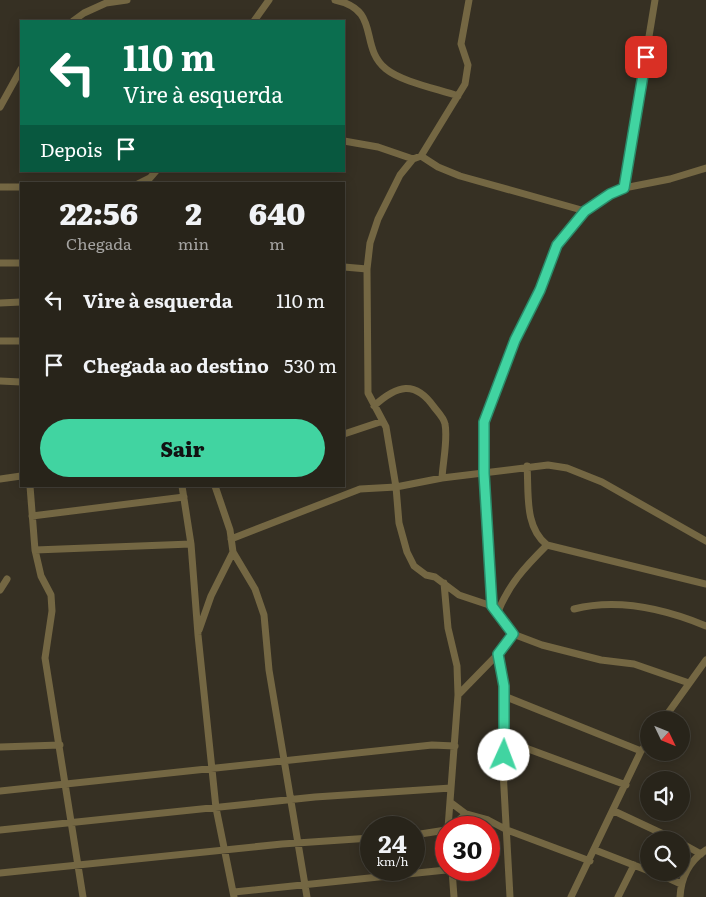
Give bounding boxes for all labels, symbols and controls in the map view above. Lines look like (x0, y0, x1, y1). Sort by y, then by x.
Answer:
text: 110 m (123, 30, 215, 82)
pin (625, 36, 667, 78)
icon: left (40, 40, 105, 105)
icon: arrive (632, 43, 660, 71)
text: Vire à esquerda (123, 77, 283, 110)
text: Depois (40, 135, 102, 163)
icon: arrive (112, 135, 140, 163)
text: 22:56 (60, 190, 138, 234)
text: 2 (185, 190, 202, 234)
text: 640 (249, 190, 305, 234)
text: Chegada (66, 231, 132, 255)
text: min (178, 231, 209, 255)
text: m (269, 231, 285, 255)
icon: left (40, 286, 68, 314)
text: Vire à esquerda (83, 286, 233, 314)
text: 110 m (276, 286, 325, 314)
icon: arrive (40, 351, 68, 379)
text: Chegada ao destino (83, 351, 269, 379)
text: 530 m (284, 351, 337, 379)
button: Sair (40, 419, 325, 477)
north arrow (640, 711, 690, 761)
map controls (640, 711, 690, 881)
position arrow (477, 728, 529, 780)
button: sound (640, 771, 690, 821)
speed limit sign: 30 (435, 816, 500, 881)
text: 24 (378, 824, 407, 861)
button: search (640, 831, 690, 881)
text: km/h (377, 852, 408, 870)

